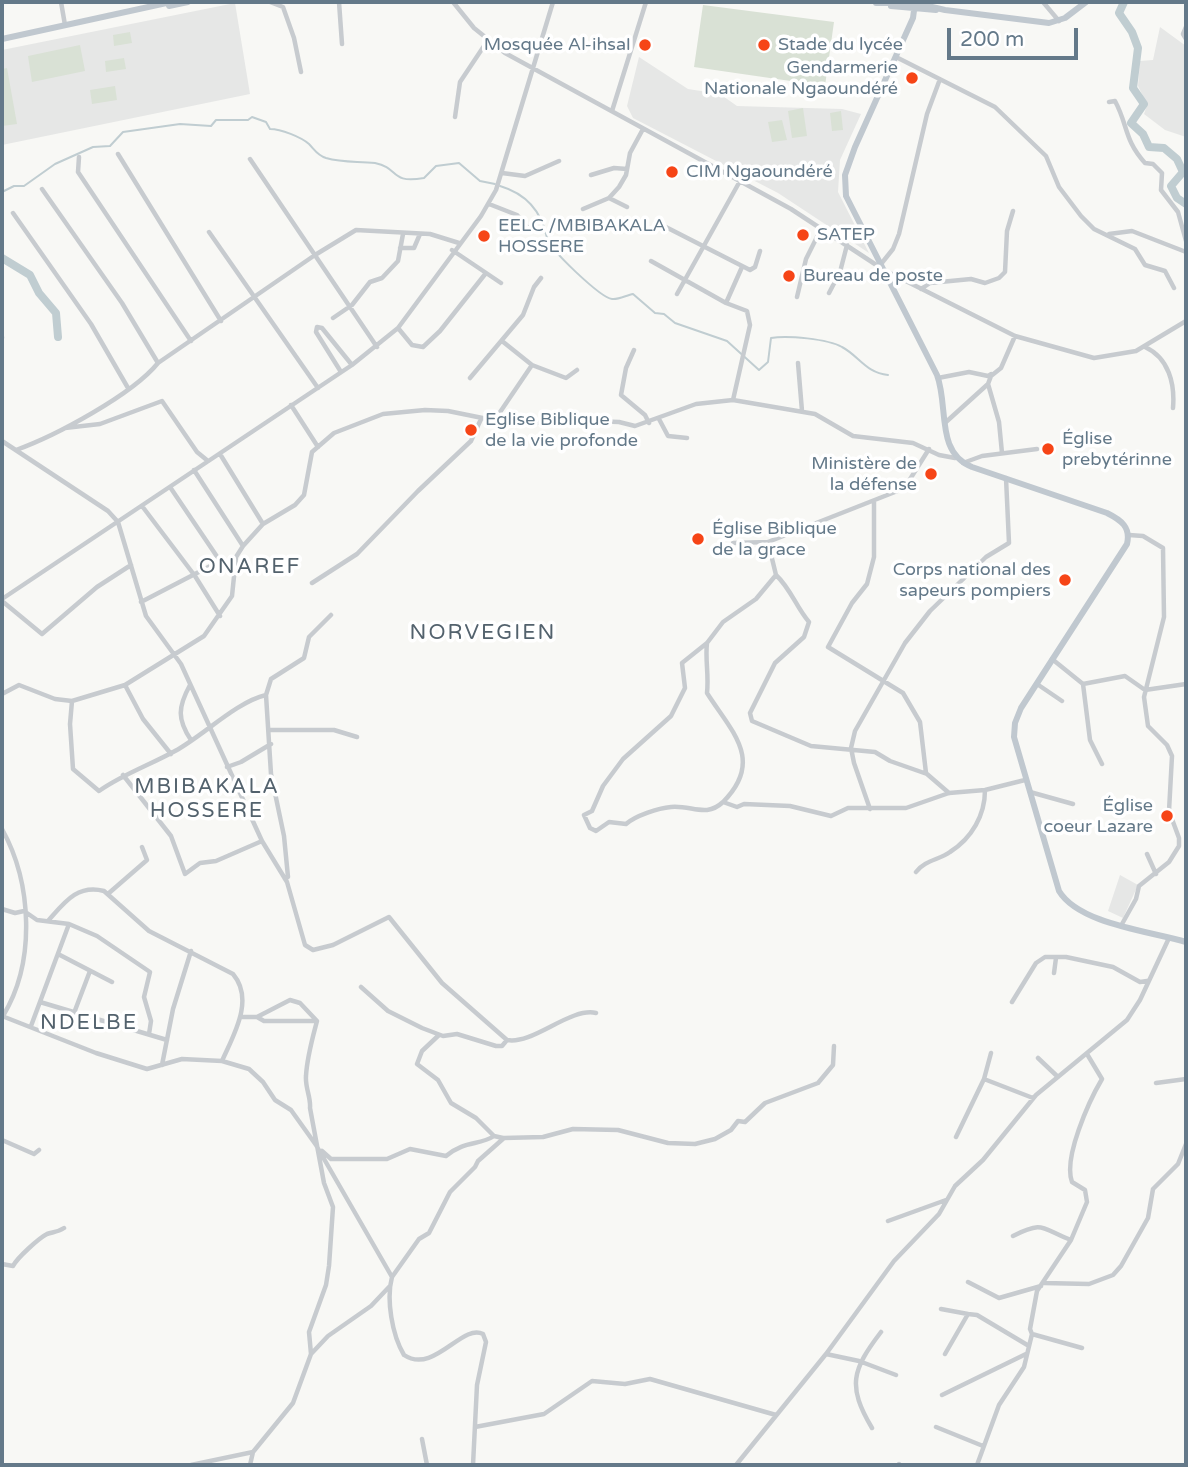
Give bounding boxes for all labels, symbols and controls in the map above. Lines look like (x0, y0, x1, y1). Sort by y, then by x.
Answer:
scale bar (950, 14, 1081, 58)
text: 200 m (960, 27, 1024, 52)
place label: Mosquée Al-ihsaI (484, 34, 631, 56)
place label: Stade du lycée (778, 34, 903, 56)
marker: Mosquée Al-ihsaI (637, 37, 653, 53)
marker: Stade du lycée (756, 37, 772, 53)
place label: Gendarmerie Nationale Ngaoundéré (704, 57, 898, 100)
marker: Gendarmerie Nationale Ngaoundéré (904, 70, 920, 86)
place label: CIM Ngaoundéré (686, 161, 833, 183)
marker: CIM Ngaoundéré (664, 164, 680, 180)
place label: EELC /MBIBAKALA HOSSERE (498, 215, 666, 258)
place label: SATEP (817, 224, 875, 246)
marker: SATEP (795, 227, 811, 243)
marker: EELC /MBIBAKALA HOSSERE (476, 228, 492, 244)
place label: Bureau de poste (803, 265, 943, 287)
marker: Bureau de poste (781, 268, 797, 284)
place label: Eglise Biblique de la vie profonde (485, 409, 638, 452)
marker: Eglise Biblique de la vie profonde (463, 422, 479, 438)
place label: Église prebytérinne (1062, 428, 1172, 471)
marker: Église prebytérinne (1040, 441, 1056, 457)
place label: Ministère de la défense (811, 453, 917, 496)
marker: Ministère de la défense (923, 466, 939, 482)
place label: Église Biblique de la grace (712, 518, 837, 560)
marker: Église Biblique de la grace (690, 531, 706, 547)
district label: ONAREF (199, 554, 301, 580)
place label: Corps national des sapeurs pompiers (893, 559, 1051, 602)
marker: Corps national des sapeurs pompiers (1057, 572, 1073, 588)
district label: NORVEGIEN (411, 620, 555, 646)
district label: MBIBAKALA HOSSERE (135, 774, 279, 824)
place label: Église coeur Lazare (1043, 795, 1153, 838)
marker: Église coeur Lazare (1159, 808, 1175, 824)
district label: NDELBE (41, 1010, 137, 1036)

